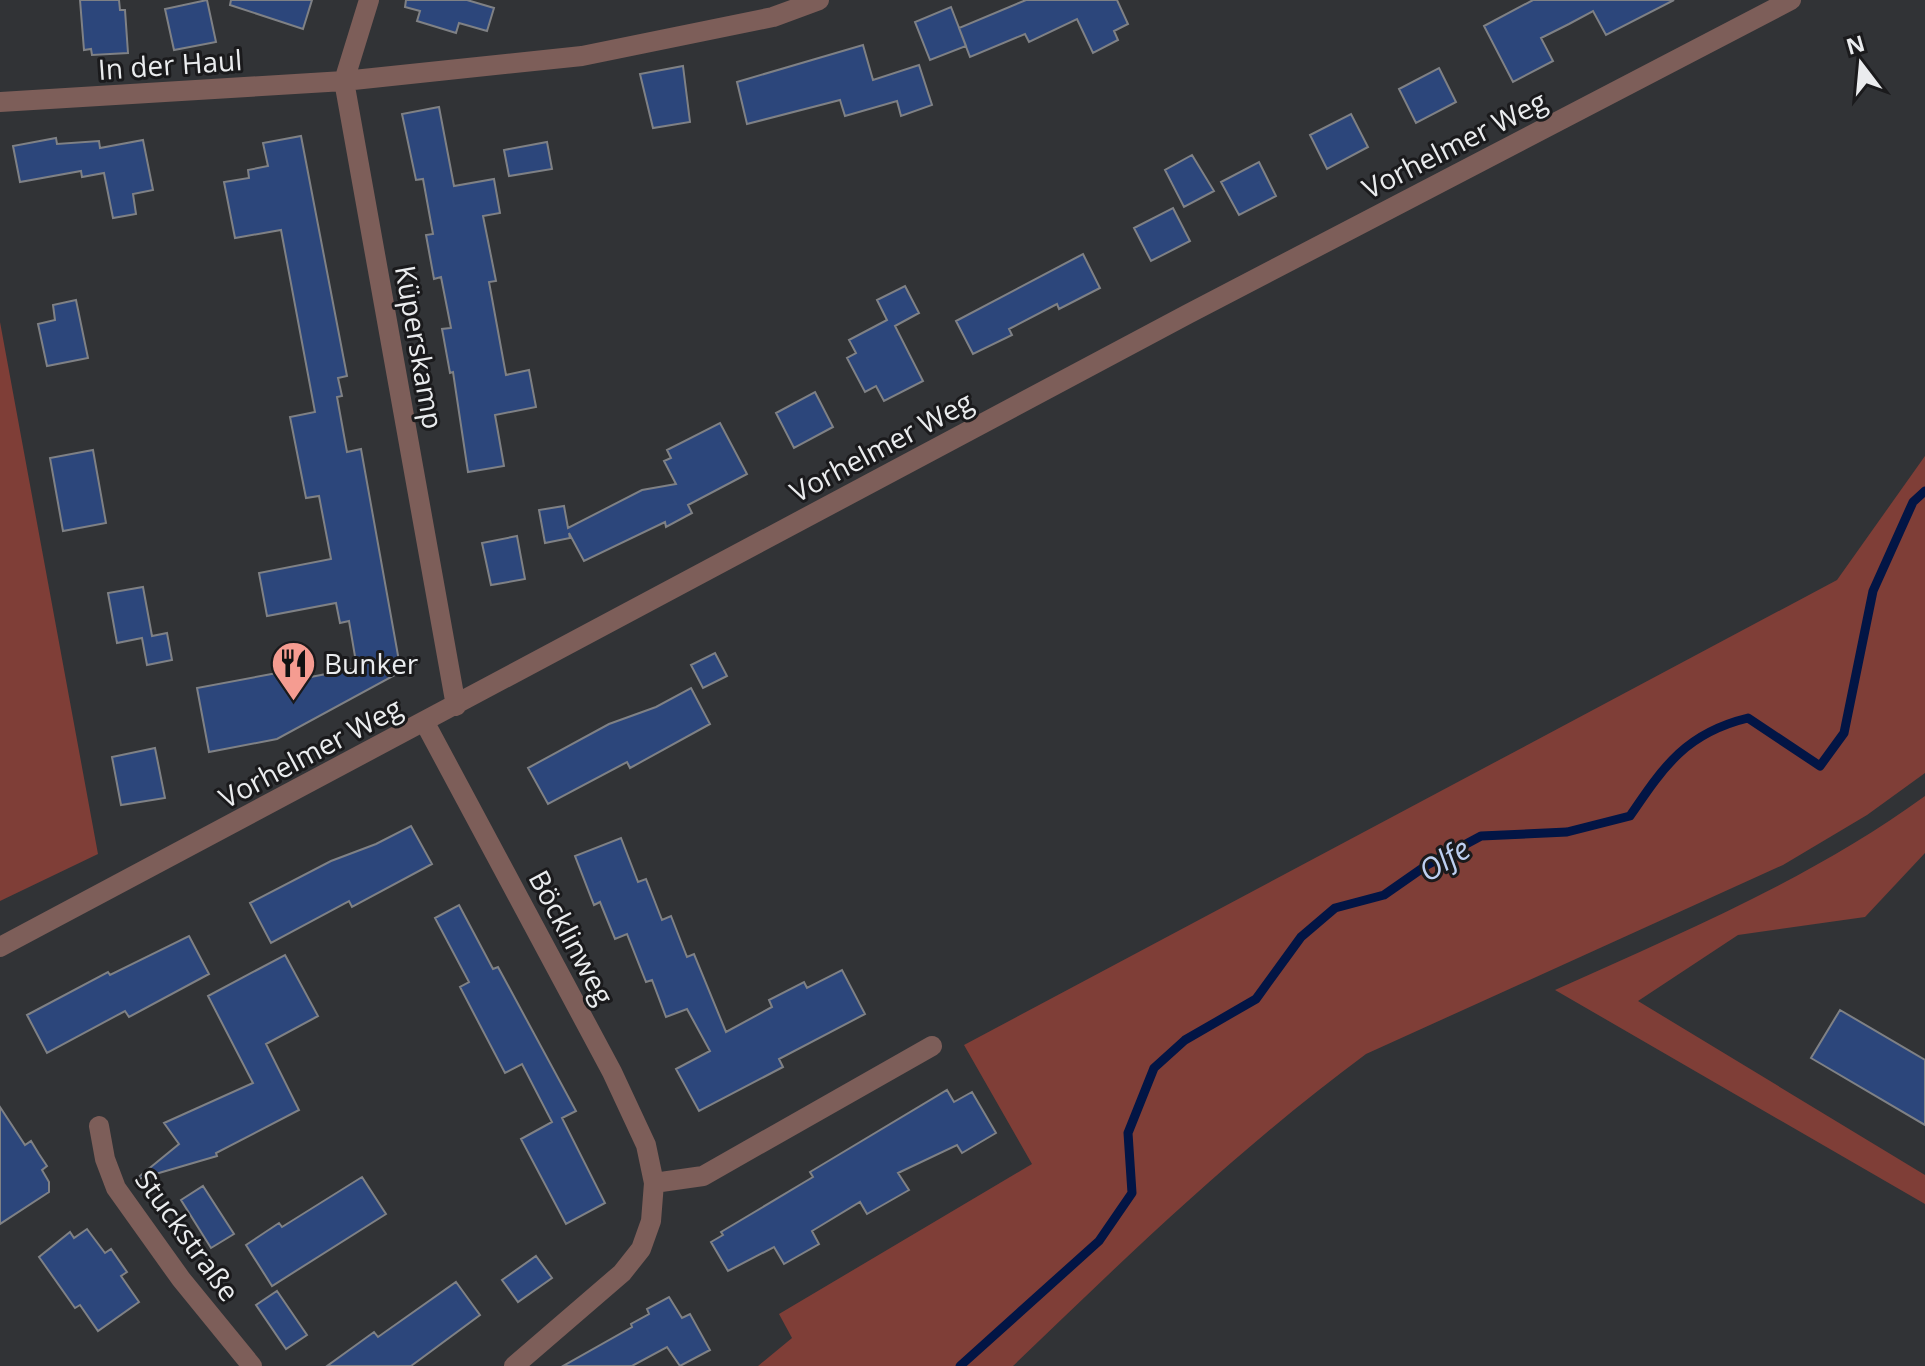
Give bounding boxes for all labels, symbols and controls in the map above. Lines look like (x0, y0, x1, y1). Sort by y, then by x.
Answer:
north arrow (1821, 24, 1901, 104)
text: N (1842, 27, 1868, 61)
street label: In der Haul (97, 40, 243, 88)
street label: Vorhelmer Weg (1355, 81, 1553, 207)
street label: Küperskamp (387, 262, 453, 432)
street label: Vorhelmer Weg (783, 382, 979, 510)
restaurant icon: Bunker (269, 639, 317, 702)
place label: Bunker (324, 644, 419, 682)
street label: Vorhelmer Weg (212, 688, 408, 816)
water label: Olfe (1410, 827, 1478, 891)
street label: Böcklinweg (521, 863, 623, 1011)
street label: Stuckstraße (127, 1161, 249, 1309)

